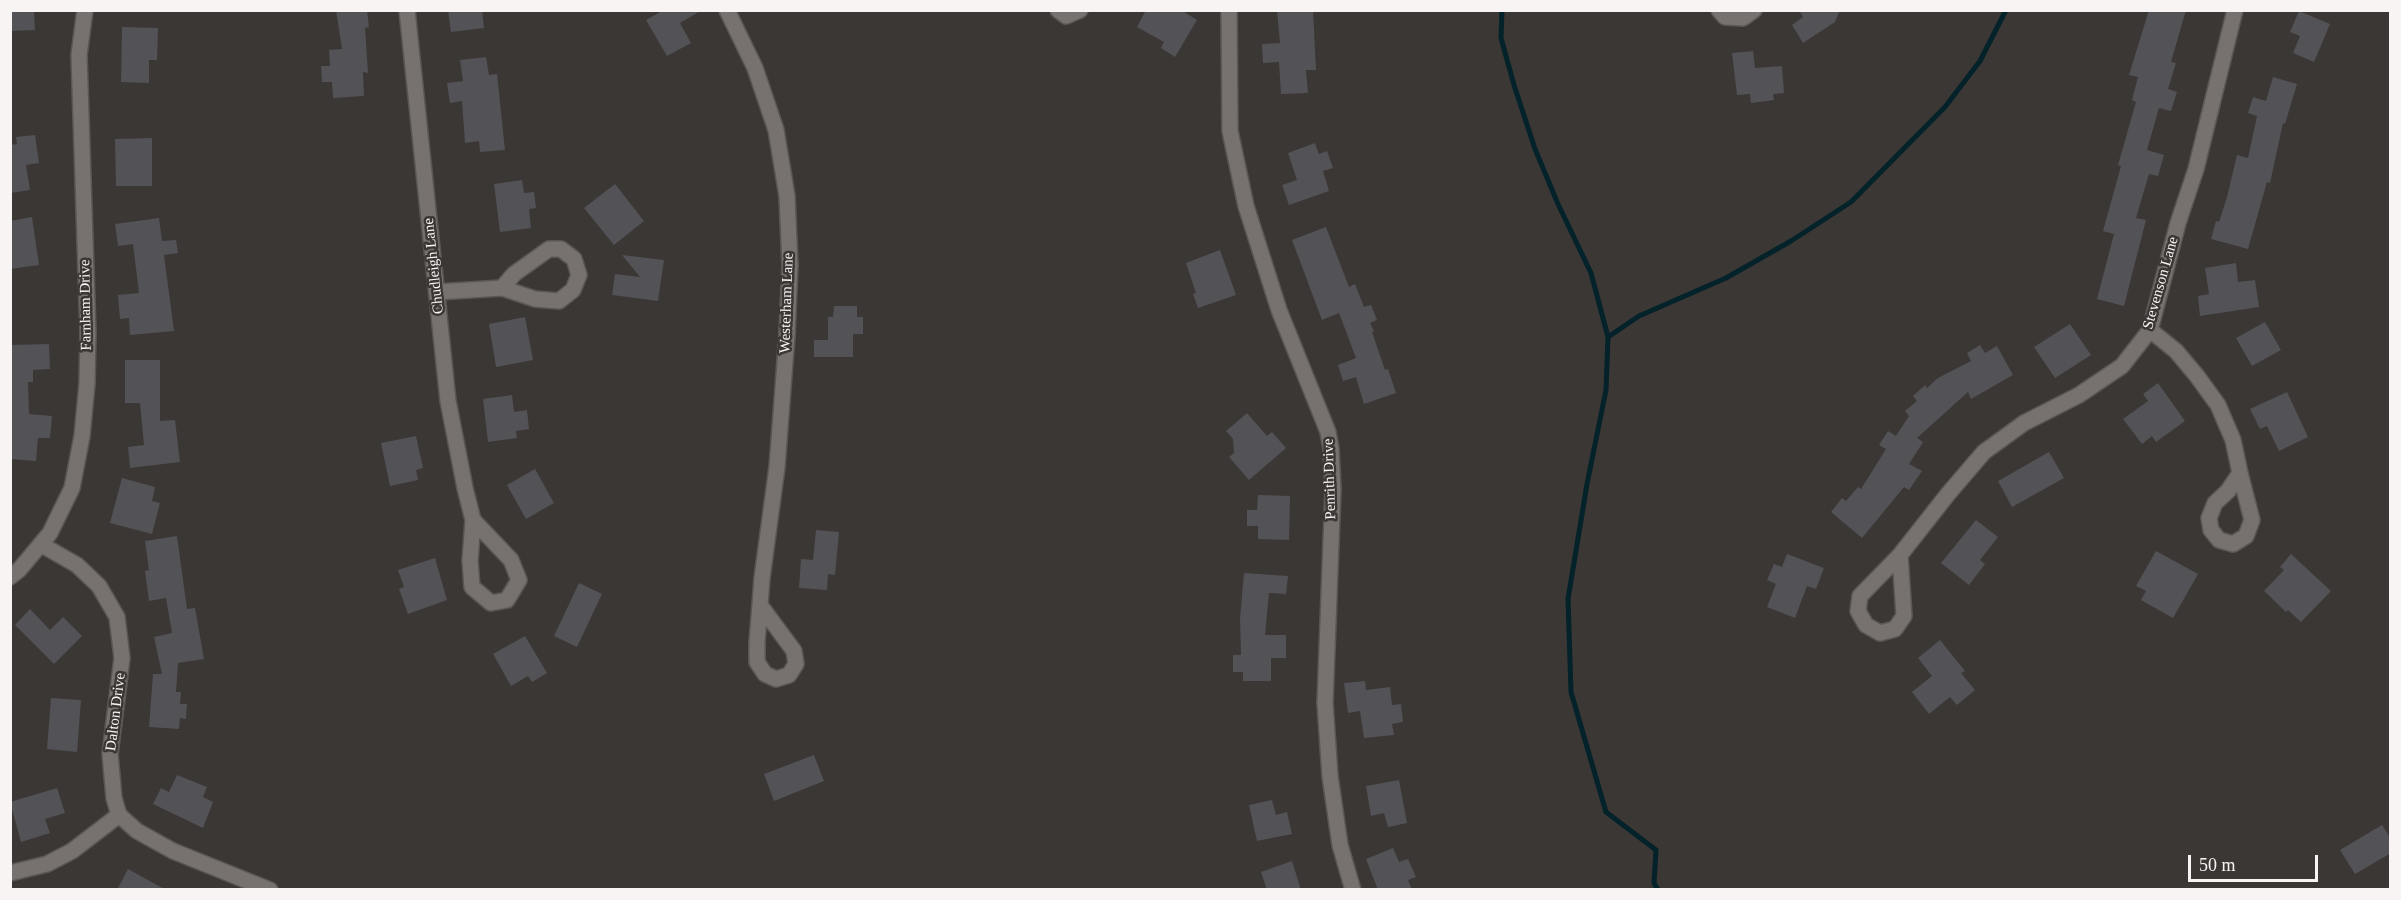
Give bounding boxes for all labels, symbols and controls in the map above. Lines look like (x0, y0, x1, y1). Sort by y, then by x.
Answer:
street label: Chudleigh Lane (420, 217, 448, 315)
street label: Stevenson Lane (2139, 235, 2183, 331)
street label: Westerham Lane (776, 252, 798, 354)
street label: Farnham Drive (76, 259, 96, 351)
street label: Penrith Drive (1320, 438, 1340, 520)
street label: Dalton Drive (102, 672, 130, 752)
scale bar (2191, 843, 2322, 881)
text: 50 m (2199, 855, 2236, 875)

